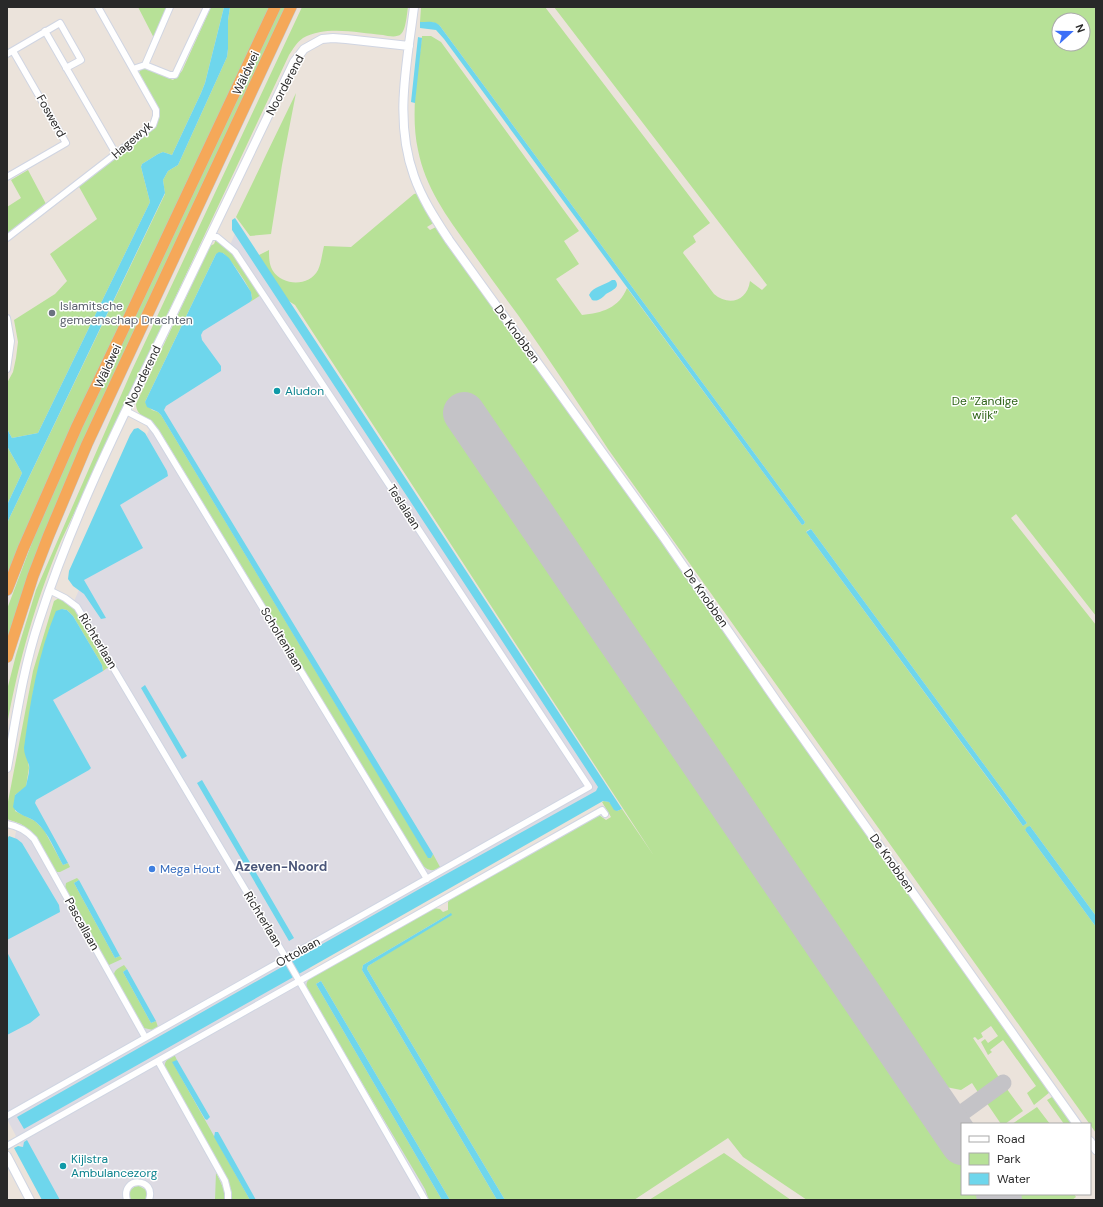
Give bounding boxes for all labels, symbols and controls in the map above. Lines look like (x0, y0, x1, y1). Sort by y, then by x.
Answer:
north arrow (1051, 12, 1091, 52)
text: N (1072, 22, 1088, 35)
street label: Wâldwei (229, 48, 263, 97)
street label: Noorderend (262, 52, 308, 118)
street label: Foswerd (33, 92, 69, 140)
street label: Hagewyk (108, 118, 156, 162)
place label: Islamitsche gemeenschap Drachten (60, 298, 193, 328)
street label: De Knobben (491, 302, 544, 366)
marker: Islamitsche gemeenschap Drachten (47, 308, 57, 318)
street label: Wâldwei (91, 341, 125, 390)
street label: Noorderend (121, 343, 165, 409)
place label: Aludon (285, 383, 324, 399)
marker: Aludon (272, 386, 282, 396)
park label: De “Zandige wijk” (952, 393, 1018, 423)
street label: Teslalaan (384, 482, 424, 533)
street label: De Knobben (680, 566, 732, 631)
street label: Scholtenlaan (257, 604, 307, 674)
street label: Richterlaan (75, 610, 121, 672)
street label: De Knobben (866, 831, 918, 896)
district label: Azeven-Noord (235, 858, 327, 875)
place label: Mega Hout (160, 861, 220, 877)
marker: Mega Hout (147, 864, 157, 874)
street label: Richterlaan (240, 888, 286, 950)
street label: Pascallaan (61, 895, 103, 953)
street label: Ottolaan (273, 933, 323, 971)
legend (961, 1123, 1091, 1195)
text: Road (997, 1131, 1025, 1147)
place label: Kijlstra Ambulancezorg (71, 1151, 158, 1181)
text: Park (997, 1151, 1021, 1167)
marker: Kijlstra Ambulancezorg (58, 1161, 68, 1171)
text: Water (997, 1171, 1031, 1187)

